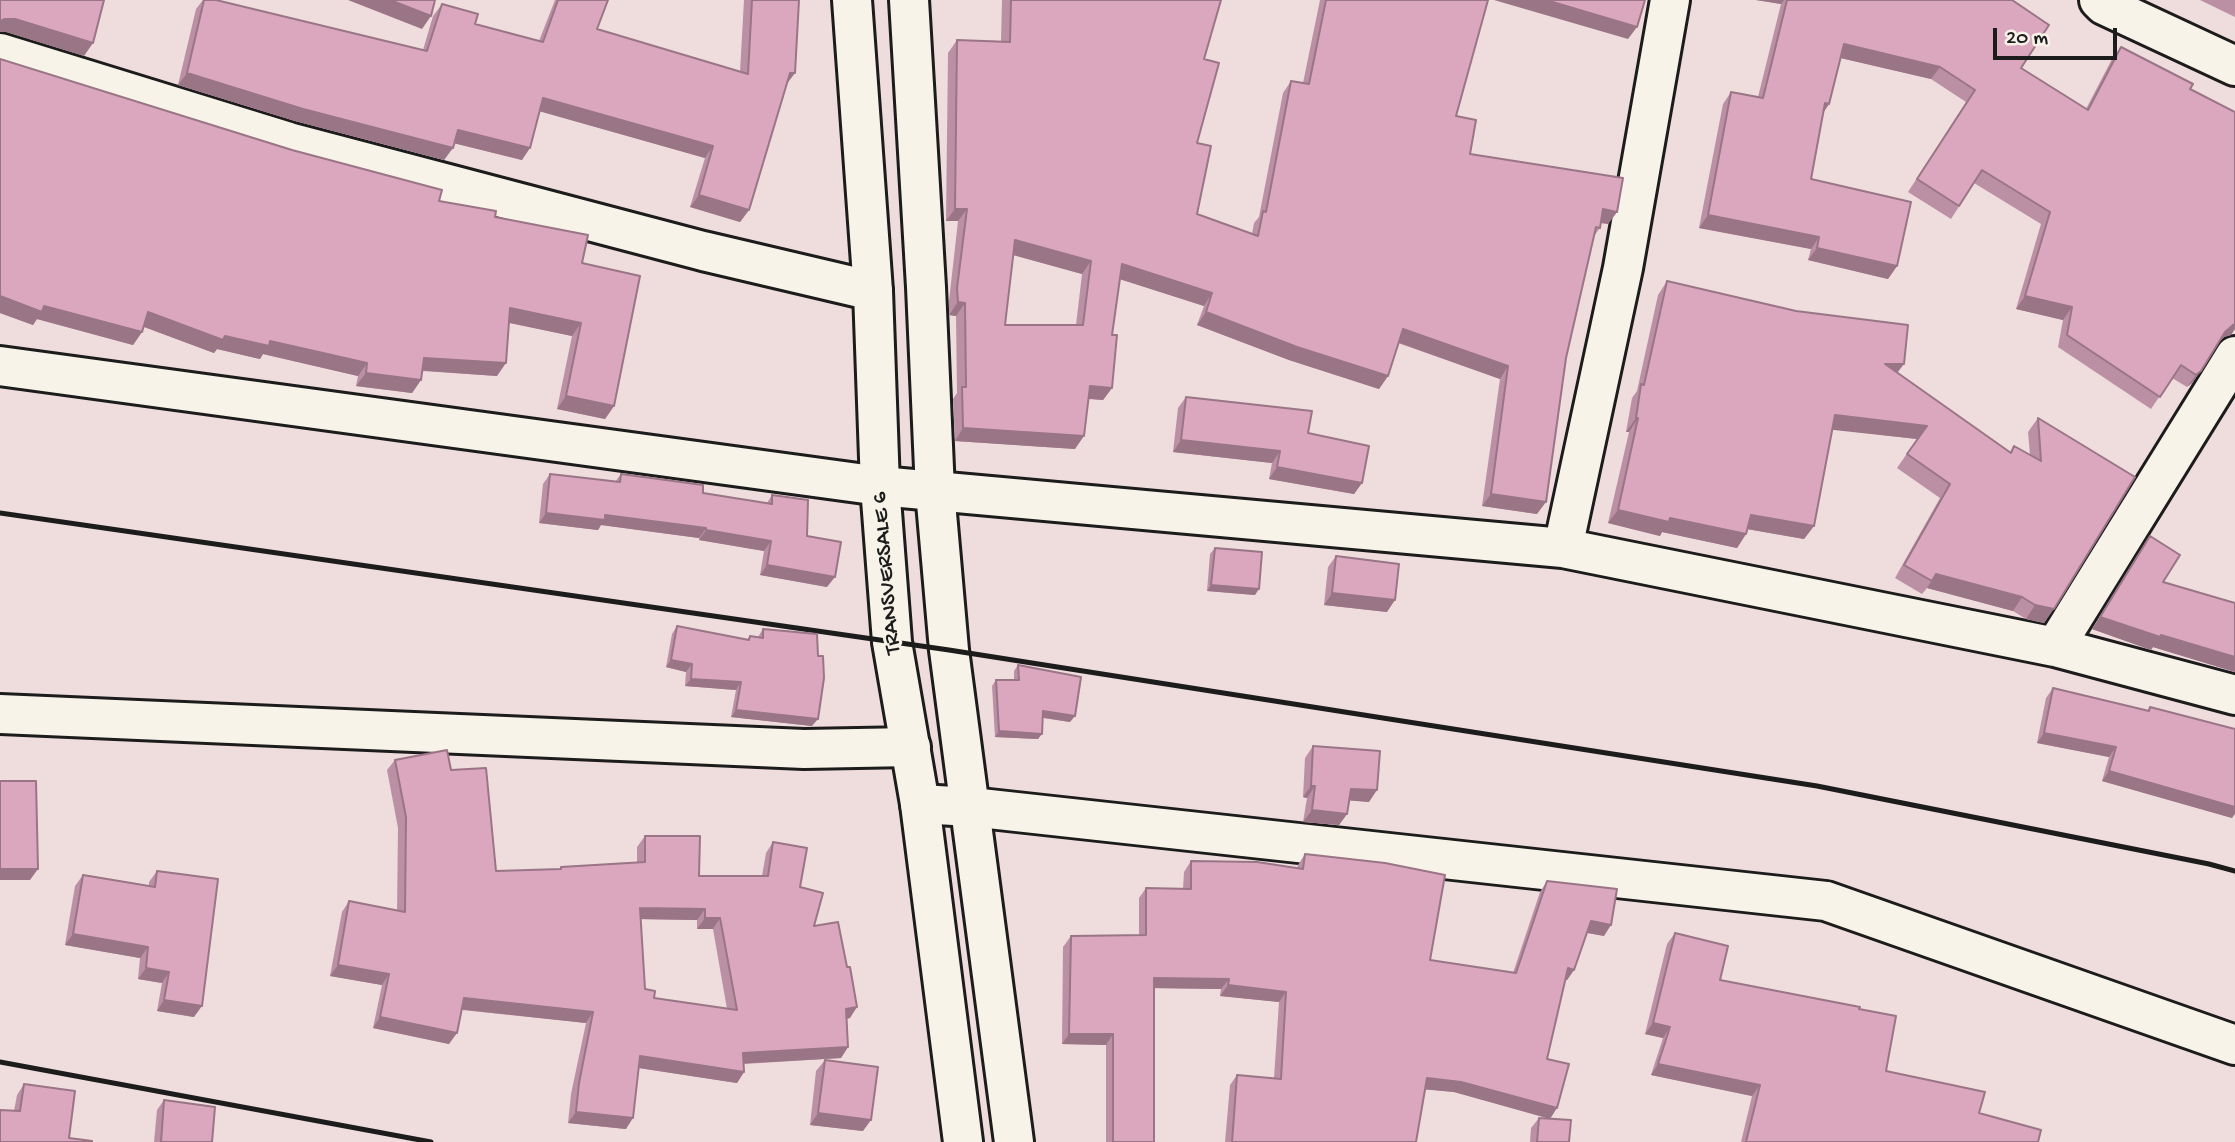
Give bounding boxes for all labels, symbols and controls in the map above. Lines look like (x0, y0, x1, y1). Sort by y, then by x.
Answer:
scale bar (1997, 14, 2121, 58)
text: 20 m (2006, 27, 2048, 52)
street label: TRANSVERSALE 6 (867, 490, 909, 656)

